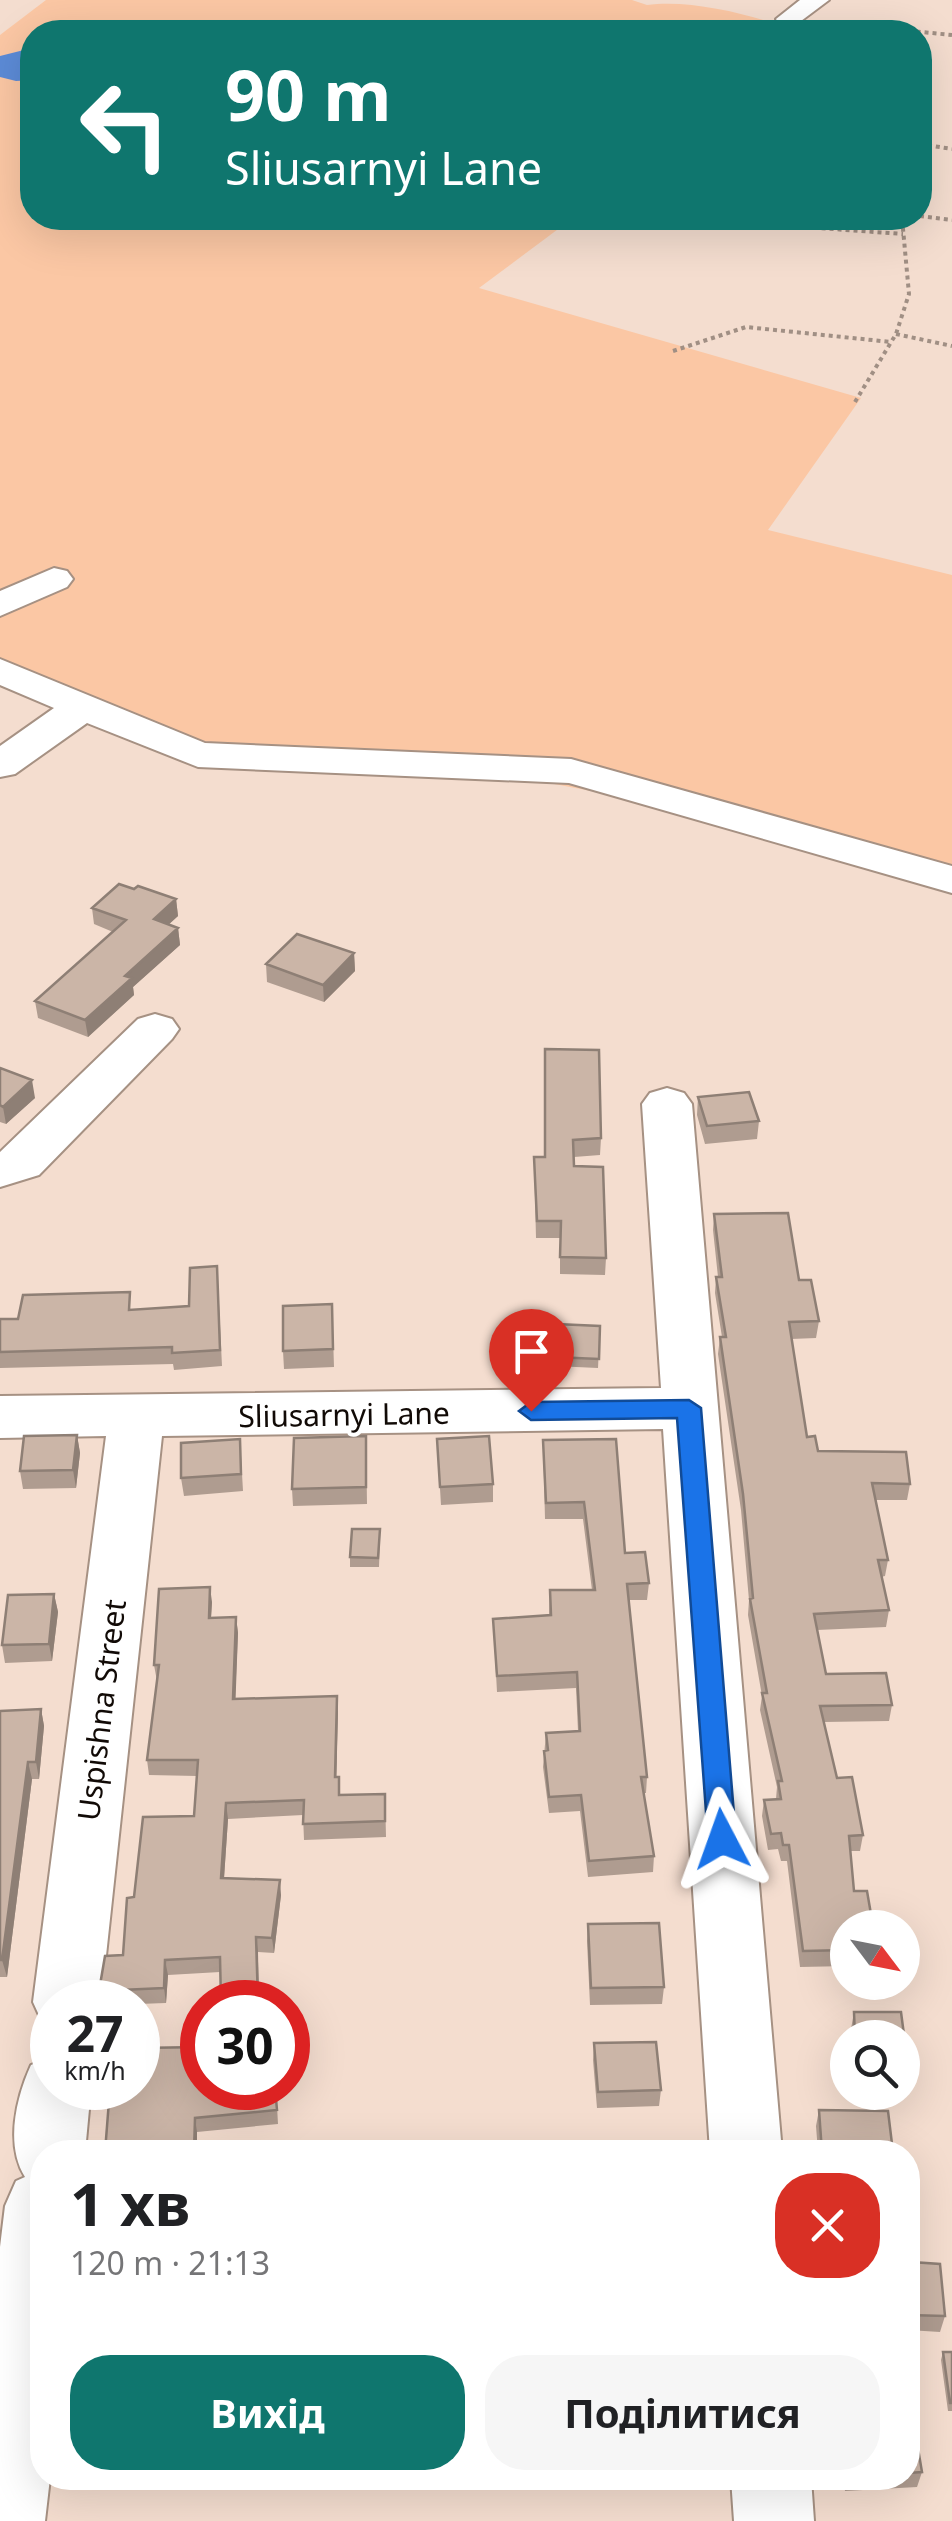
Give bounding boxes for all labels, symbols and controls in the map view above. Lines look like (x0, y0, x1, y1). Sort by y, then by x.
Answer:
text: 90 m (225, 46, 392, 142)
icon: left (60, 60, 190, 190)
text: Sliusarnyi Lane (225, 137, 542, 198)
pin (489, 1309, 574, 1412)
icon: arrive (504, 1324, 559, 1379)
street label: Sliusarnyi Lane (238, 1392, 450, 1436)
street label: Uspishna Street (67, 1597, 135, 1823)
position arrow (670, 1787, 774, 1891)
north arrow (830, 1910, 920, 2000)
map controls (830, 1910, 920, 2110)
speed limit sign: 30 (180, 1980, 310, 2110)
text: 27 (66, 1999, 124, 2067)
button: search (830, 2020, 920, 2110)
text: km/h (64, 2053, 126, 2087)
text: 1 хв (70, 2162, 190, 2244)
button: close (775, 2173, 880, 2278)
text: 120 m · 21:13 (70, 2241, 270, 2284)
button: Вихід (70, 2355, 465, 2470)
button: Поділитися (485, 2355, 880, 2470)

